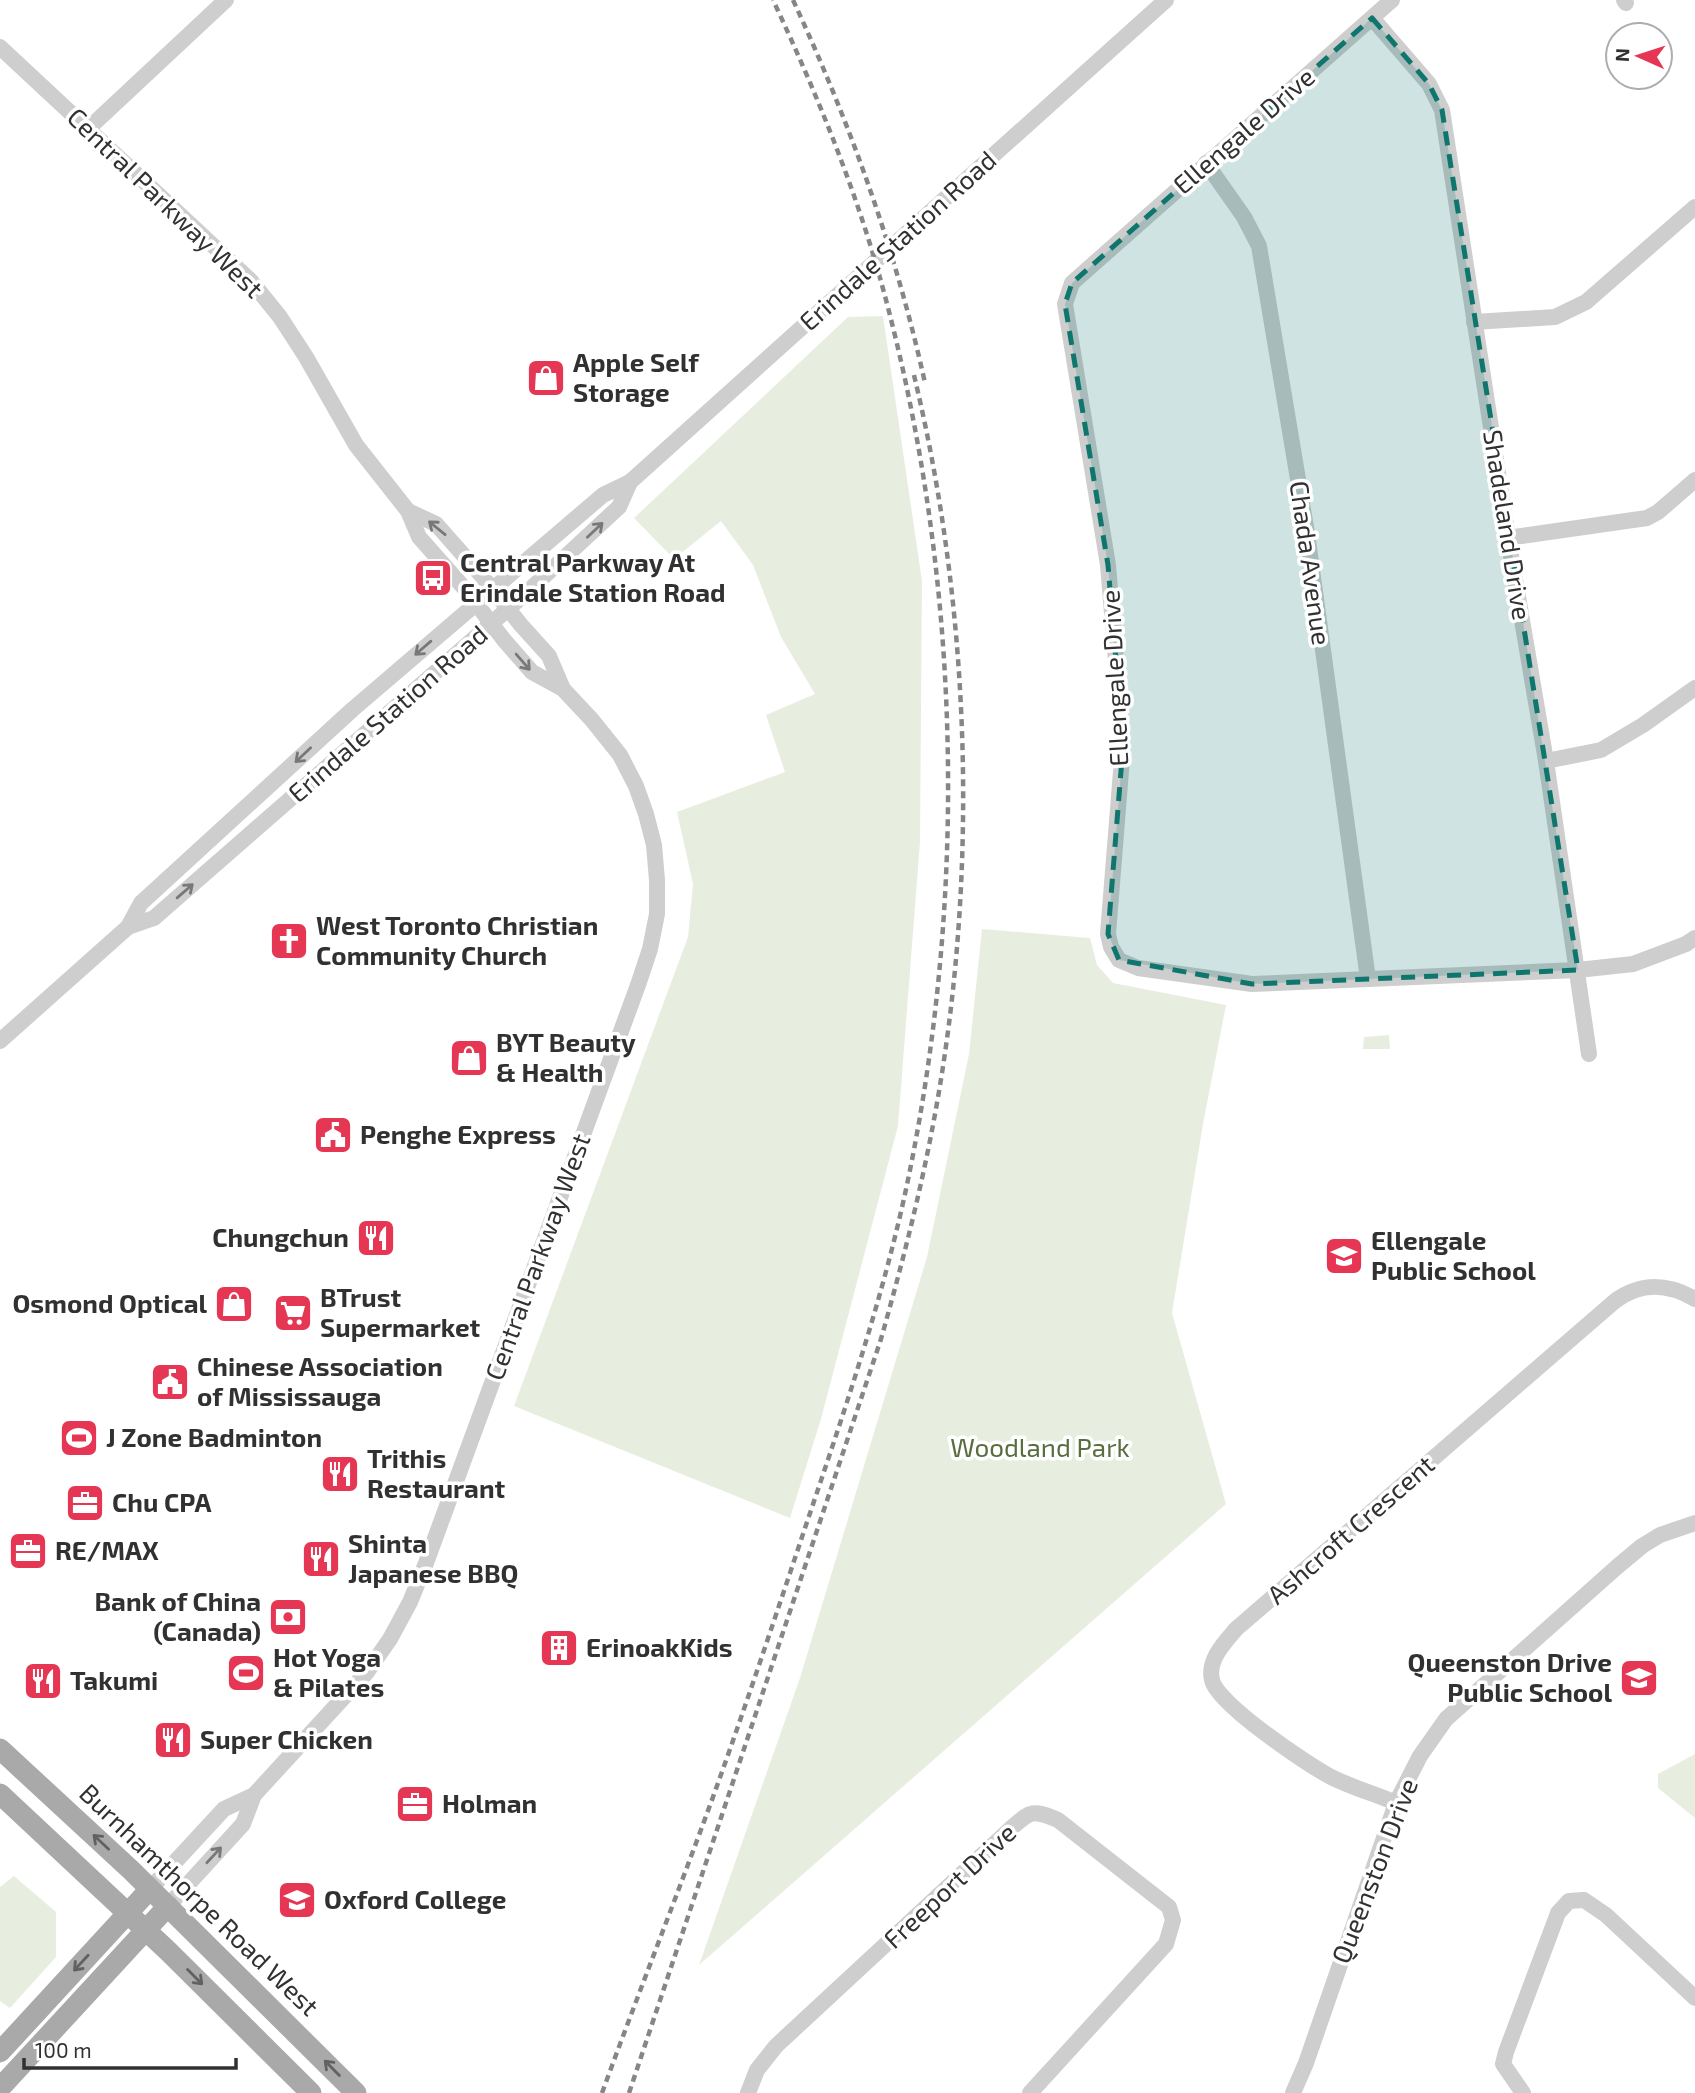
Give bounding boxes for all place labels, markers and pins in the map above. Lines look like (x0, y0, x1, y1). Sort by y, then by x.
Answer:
place label: Apple Self Storage (573, 346, 700, 407)
shop icon: Apple Self Storage (525, 357, 567, 399)
place label: Central Parkway At Erindale Station Road (460, 546, 726, 607)
bus stop icon: Central Parkway At Erindale Station Road (412, 557, 454, 599)
place label: West Toronto Christian Community Church (316, 909, 598, 971)
church icon: West Toronto Christian Community Church (268, 920, 310, 962)
place label: BYT Beauty & Health (496, 1026, 636, 1087)
shop icon: BYT Beauty & Health (448, 1037, 490, 1079)
public building icon: Penghe Express (312, 1114, 354, 1156)
place label: Penghe Express (360, 1118, 556, 1149)
restaurant icon: Chungchun (355, 1217, 397, 1259)
place label: Chungchun (212, 1221, 349, 1252)
place label: Ellengale Public School (1371, 1224, 1536, 1285)
school or university icon: Ellengale Public School (1323, 1235, 1365, 1277)
place label: BTrust Supermarket (320, 1281, 481, 1342)
shop icon: Osmond Optical (213, 1283, 255, 1325)
place label: Osmond Optical (12, 1287, 207, 1318)
supermarket icon: BTrust Supermarket (272, 1292, 314, 1334)
place label: Chinese Association of Mississauga (197, 1350, 443, 1411)
public building icon: Chinese Association of Mississauga (149, 1361, 191, 1403)
sports icon: J Zone Badminton (58, 1417, 100, 1459)
place label: J Zone Badminton (106, 1421, 322, 1452)
place label: Trithis Restaurant (367, 1442, 506, 1503)
restaurant icon: Trithis Restaurant (319, 1453, 361, 1495)
office icon: Chu CPA (64, 1482, 106, 1524)
place label: Chu CPA (112, 1486, 211, 1517)
place label: Shinta Japanese BBQ (348, 1527, 518, 1589)
office icon: RE/MAX (7, 1530, 49, 1572)
place label: RE/MAX (55, 1534, 159, 1565)
restaurant icon: Shinta Japanese BBQ (300, 1538, 342, 1580)
place label: Bank of China (Canada) (94, 1585, 261, 1646)
bank icon: Bank of China (Canada) (267, 1596, 309, 1638)
building icon: ErinoakKids (538, 1627, 580, 1669)
place label: ErinoakKids (586, 1631, 733, 1662)
place label: Hot Yoga & Pilates (273, 1641, 384, 1702)
place label: Queenston Drive Public School (1408, 1646, 1612, 1707)
sports icon: Hot Yoga & Pilates (225, 1652, 267, 1694)
school or university icon: Queenston Drive Public School (1618, 1657, 1660, 1699)
restaurant icon: Takumi (22, 1660, 64, 1702)
place label: Takumi (70, 1664, 158, 1695)
restaurant icon: Super Chicken (152, 1719, 194, 1761)
place label: Super Chicken (200, 1723, 373, 1754)
office icon: Holman (394, 1783, 436, 1825)
place label: Holman (442, 1787, 537, 1818)
school or university icon: Oxford College (276, 1879, 318, 1921)
place label: Oxford College (324, 1883, 506, 1914)

